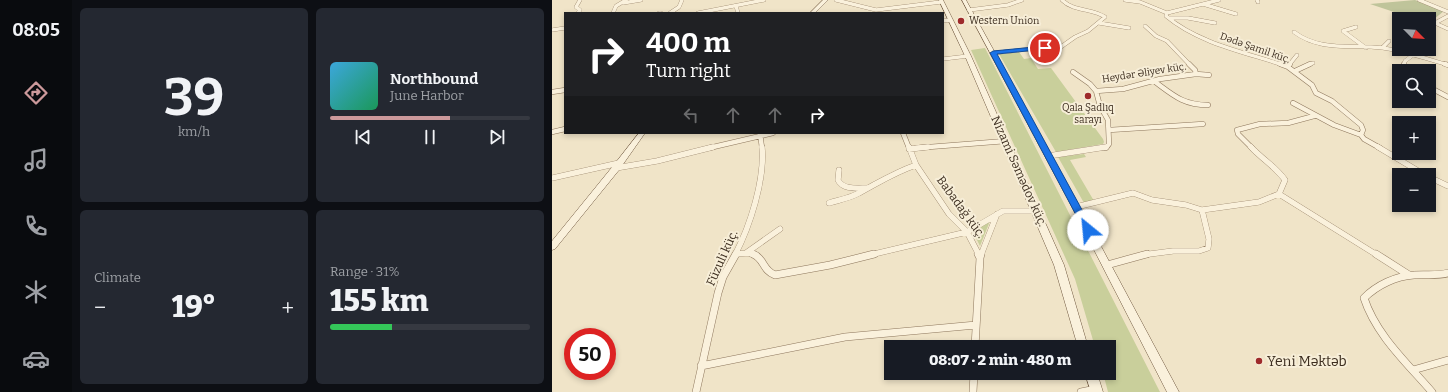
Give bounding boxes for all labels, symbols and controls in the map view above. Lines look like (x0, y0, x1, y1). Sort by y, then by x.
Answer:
north arrow (1392, 12, 1436, 56)
map controls (1392, 12, 1436, 212)
place label: Western Union (969, 15, 1040, 27)
marker: Western Union (956, 16, 966, 26)
text: 08:05 (12, 19, 60, 41)
text: 400 m (646, 26, 730, 59)
icon: right (580, 28, 632, 80)
street label: Dədə Şamil küç. (1218, 30, 1292, 66)
pin (1028, 31, 1062, 65)
icon: arrive (1034, 37, 1056, 59)
text: Turn right (646, 60, 731, 82)
street label: Heydər Əliyev küç. (1101, 60, 1187, 86)
button: search (1392, 64, 1436, 108)
text: 39 (164, 66, 224, 129)
text: Northbound (390, 70, 478, 88)
icon: directions (22, 79, 50, 107)
text: June Harbor (390, 88, 464, 103)
marker: Qala Şadlıq sarayı (1083, 91, 1093, 101)
place label: Qala Şadlıq sarayı (1062, 102, 1114, 126)
icon: left (680, 104, 702, 126)
icon: ahead (722, 104, 744, 126)
icon: ahead (764, 104, 786, 126)
icon: right (806, 104, 828, 126)
street label: Nizami Səmədov küç. (988, 113, 1050, 229)
button: + (1392, 116, 1436, 160)
text: km/h (178, 124, 210, 139)
icon: previous (352, 126, 374, 148)
icon: pause (419, 126, 441, 148)
icon: next (486, 126, 508, 148)
icon: music (22, 146, 50, 174)
button: − (1392, 168, 1436, 212)
street label: Babadağ küç. (934, 173, 988, 241)
position arrow (1067, 209, 1109, 251)
icon: phone (22, 212, 50, 240)
street label: Füzuli küç. (704, 228, 740, 288)
text: Range · 31% (330, 264, 400, 279)
text: Climate (94, 270, 141, 285)
icon: climate (22, 278, 50, 306)
text: 155 km (330, 283, 428, 319)
text: 19° (172, 289, 216, 325)
text: − (94, 294, 106, 321)
text: + (281, 294, 294, 321)
speed limit sign: 50 (564, 328, 616, 380)
icon: car (22, 345, 50, 373)
text: 08:07 · 2 min · 480 m (929, 351, 1071, 369)
place label: Yeni Məktəb (1267, 353, 1347, 370)
marker: Yeni Məktəb (1254, 356, 1264, 366)

